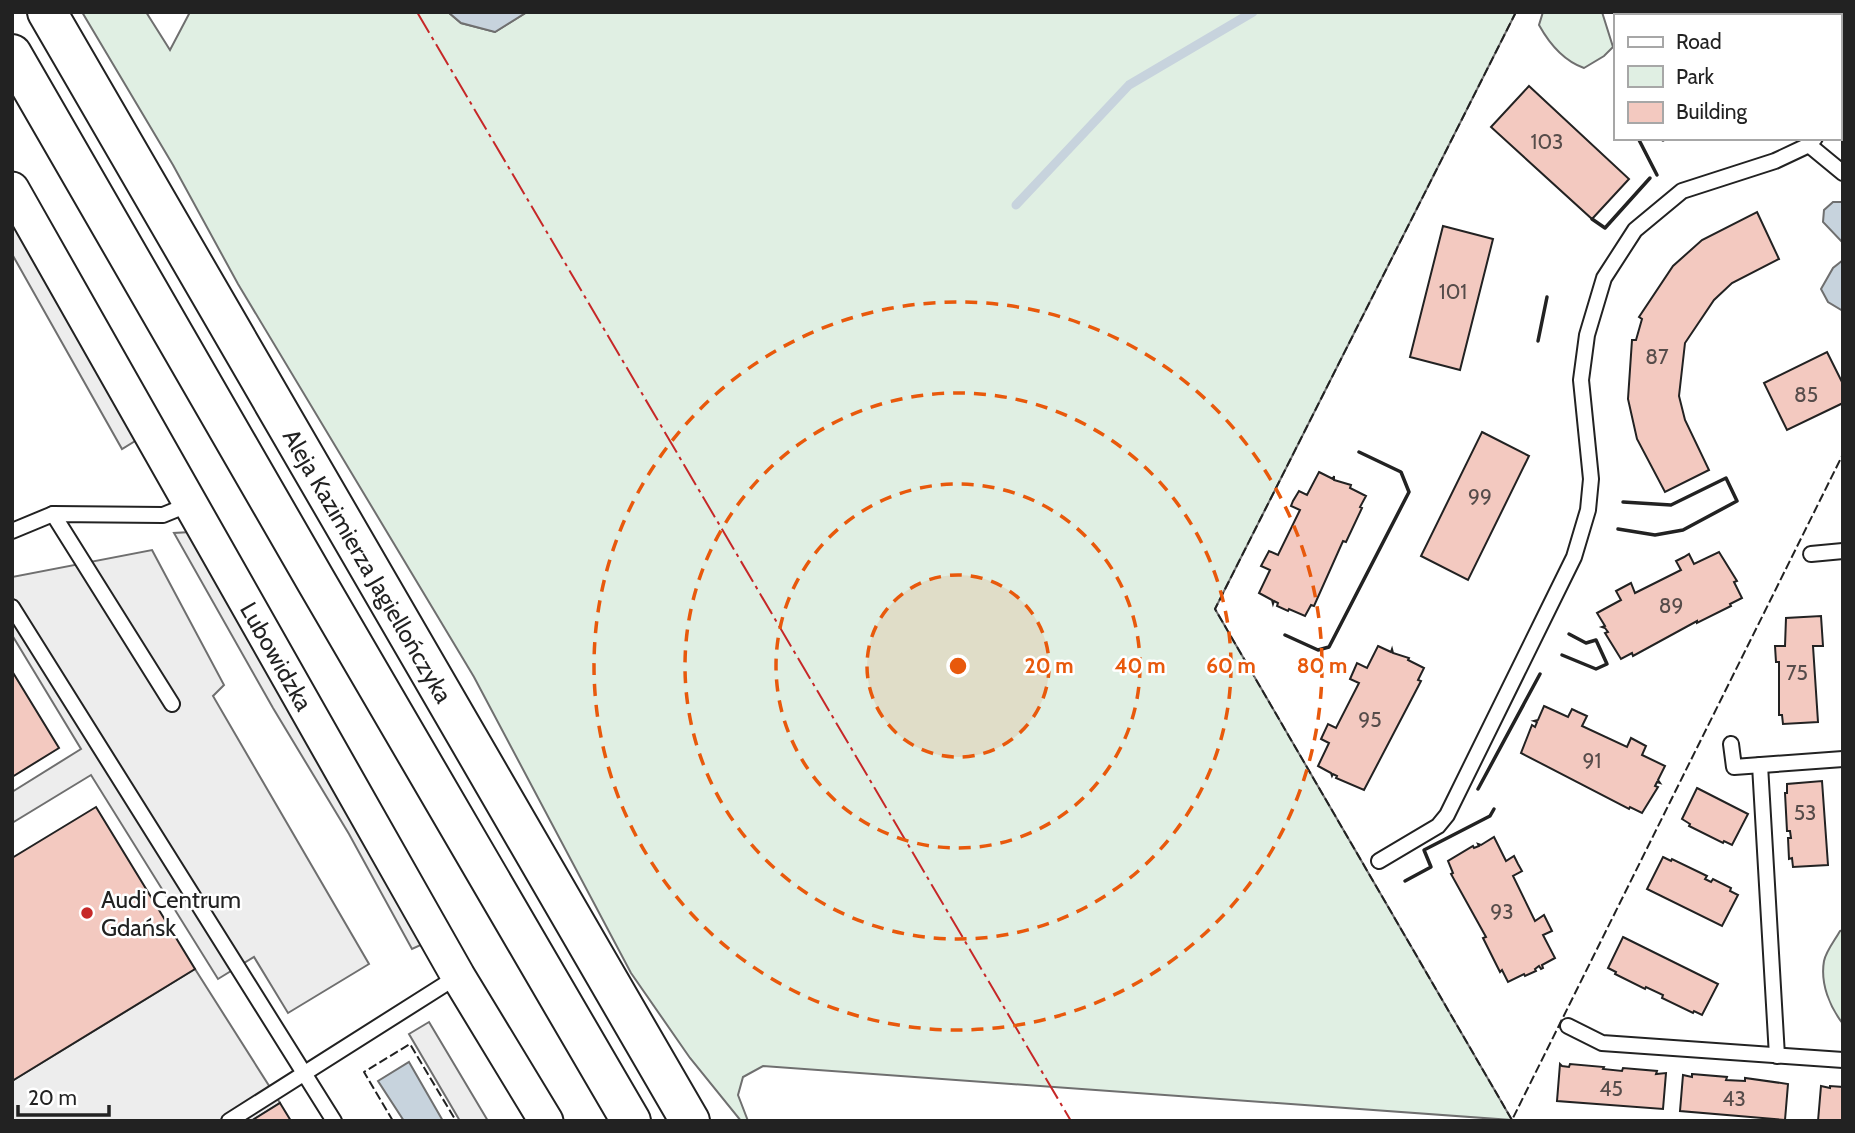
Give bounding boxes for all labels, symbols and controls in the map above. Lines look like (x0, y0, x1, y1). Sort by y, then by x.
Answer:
legend (1614, 14, 1841, 140)
text: Road (1676, 29, 1722, 54)
text: Park (1676, 64, 1714, 89)
text: Building (1676, 99, 1748, 124)
house number: 103 (1531, 129, 1563, 154)
house number: 101 (1439, 279, 1467, 304)
house number: 87 (1645, 344, 1669, 369)
house number: 85 (1794, 382, 1818, 407)
street label: Aleja Kazimierza Jagiellończyka (277, 423, 459, 708)
house number: 99 (1468, 484, 1492, 509)
house number: 89 (1659, 593, 1683, 618)
street label: Lubowidzka (235, 597, 319, 716)
text: 20 m (1025, 653, 1073, 678)
text: 40 m (1115, 653, 1165, 678)
text: 60 m (1206, 653, 1256, 678)
text: 80 m (1297, 653, 1347, 678)
centre of rings (946, 654, 970, 678)
house number: 75 (1786, 660, 1808, 685)
house number: 95 (1358, 707, 1382, 732)
house number: 91 (1583, 748, 1601, 773)
house number: 53 (1794, 800, 1816, 825)
place label: Audi Centrum Gdańsk (101, 885, 241, 942)
house number: 93 (1490, 899, 1514, 924)
marker: Audi Centrum Gdańsk (79, 905, 95, 921)
scale bar (18, 1074, 108, 1118)
house number: 45 (1599, 1076, 1623, 1101)
text: 20 m (28, 1085, 77, 1110)
house number: 43 (1722, 1086, 1746, 1111)

